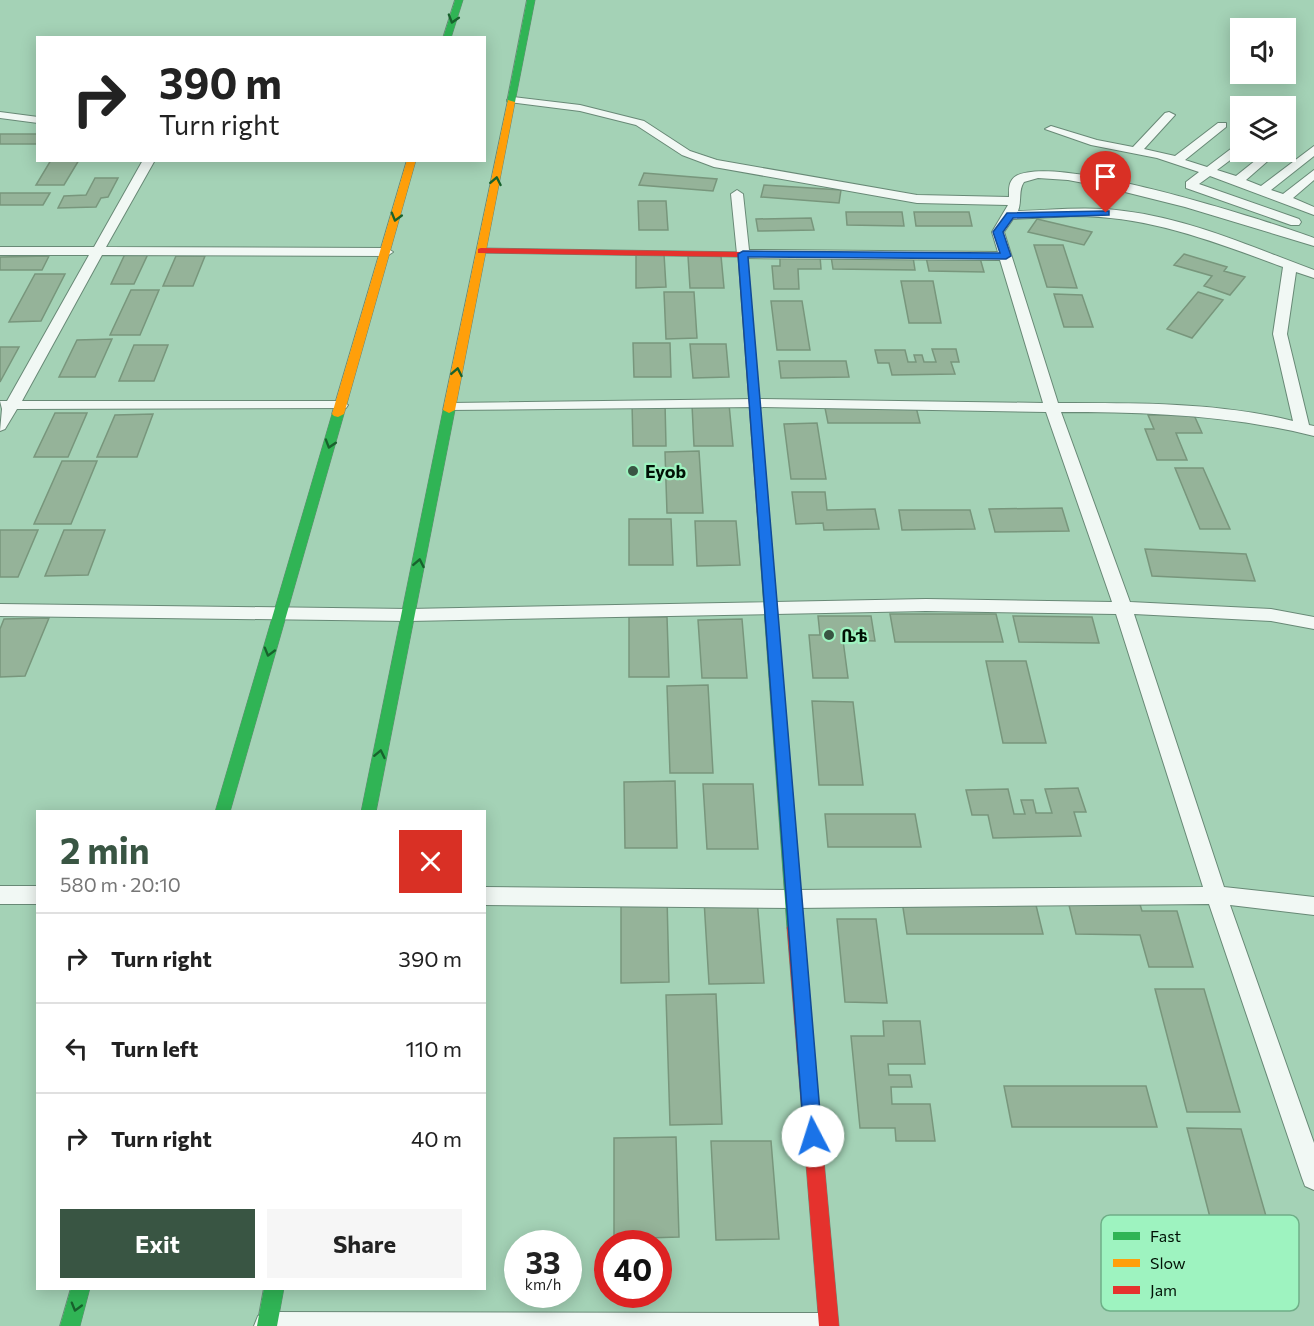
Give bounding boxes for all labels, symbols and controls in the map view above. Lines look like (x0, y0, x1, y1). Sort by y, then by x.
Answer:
one-way arrow (448, 13, 460, 24)
map controls (1230, 18, 1296, 162)
button: sound (1230, 18, 1296, 84)
text: 390 m (159, 56, 282, 108)
icon: right (60, 60, 138, 138)
button: layers (1230, 96, 1296, 162)
text: Turn right (159, 108, 279, 141)
pin (1080, 151, 1131, 213)
icon: arrive (1089, 160, 1122, 193)
one-way arrow (489, 176, 502, 186)
one-way arrow (391, 211, 403, 222)
one-way arrow (450, 367, 463, 377)
one-way arrow (325, 438, 337, 449)
place label: Eyob (645, 460, 687, 482)
marker: Eyob (626, 464, 640, 478)
one-way arrow (412, 558, 425, 568)
place label: ቤቴ (841, 624, 868, 646)
marker: ቤቴ (822, 628, 836, 642)
one-way arrow (264, 646, 276, 656)
one-way arrow (373, 749, 386, 759)
text: 2 min (60, 827, 150, 871)
button: close (399, 830, 462, 893)
text: 580 m · 20:10 (60, 872, 181, 896)
icon: right (60, 942, 93, 975)
text: Turn right (111, 945, 212, 972)
text: 390 m (398, 945, 462, 972)
icon: left (60, 1032, 93, 1065)
text: Turn left (111, 1035, 198, 1062)
text: 110 m (405, 1035, 462, 1062)
position arrow (781, 1104, 845, 1168)
icon: right (60, 1122, 93, 1155)
text: Turn right (111, 1125, 212, 1152)
text: 40 m (411, 1125, 462, 1152)
button: Exit (60, 1209, 255, 1278)
button: Share (267, 1209, 462, 1278)
legend (1101, 1215, 1299, 1311)
text: Fast (1150, 1226, 1181, 1245)
speed limit sign: 40 (594, 1230, 672, 1308)
text: 33 (526, 1243, 560, 1280)
text: Slow (1150, 1253, 1186, 1272)
text: km/h (525, 1275, 561, 1293)
text: Jam (1150, 1280, 1177, 1299)
one-way arrow (71, 1301, 83, 1312)

